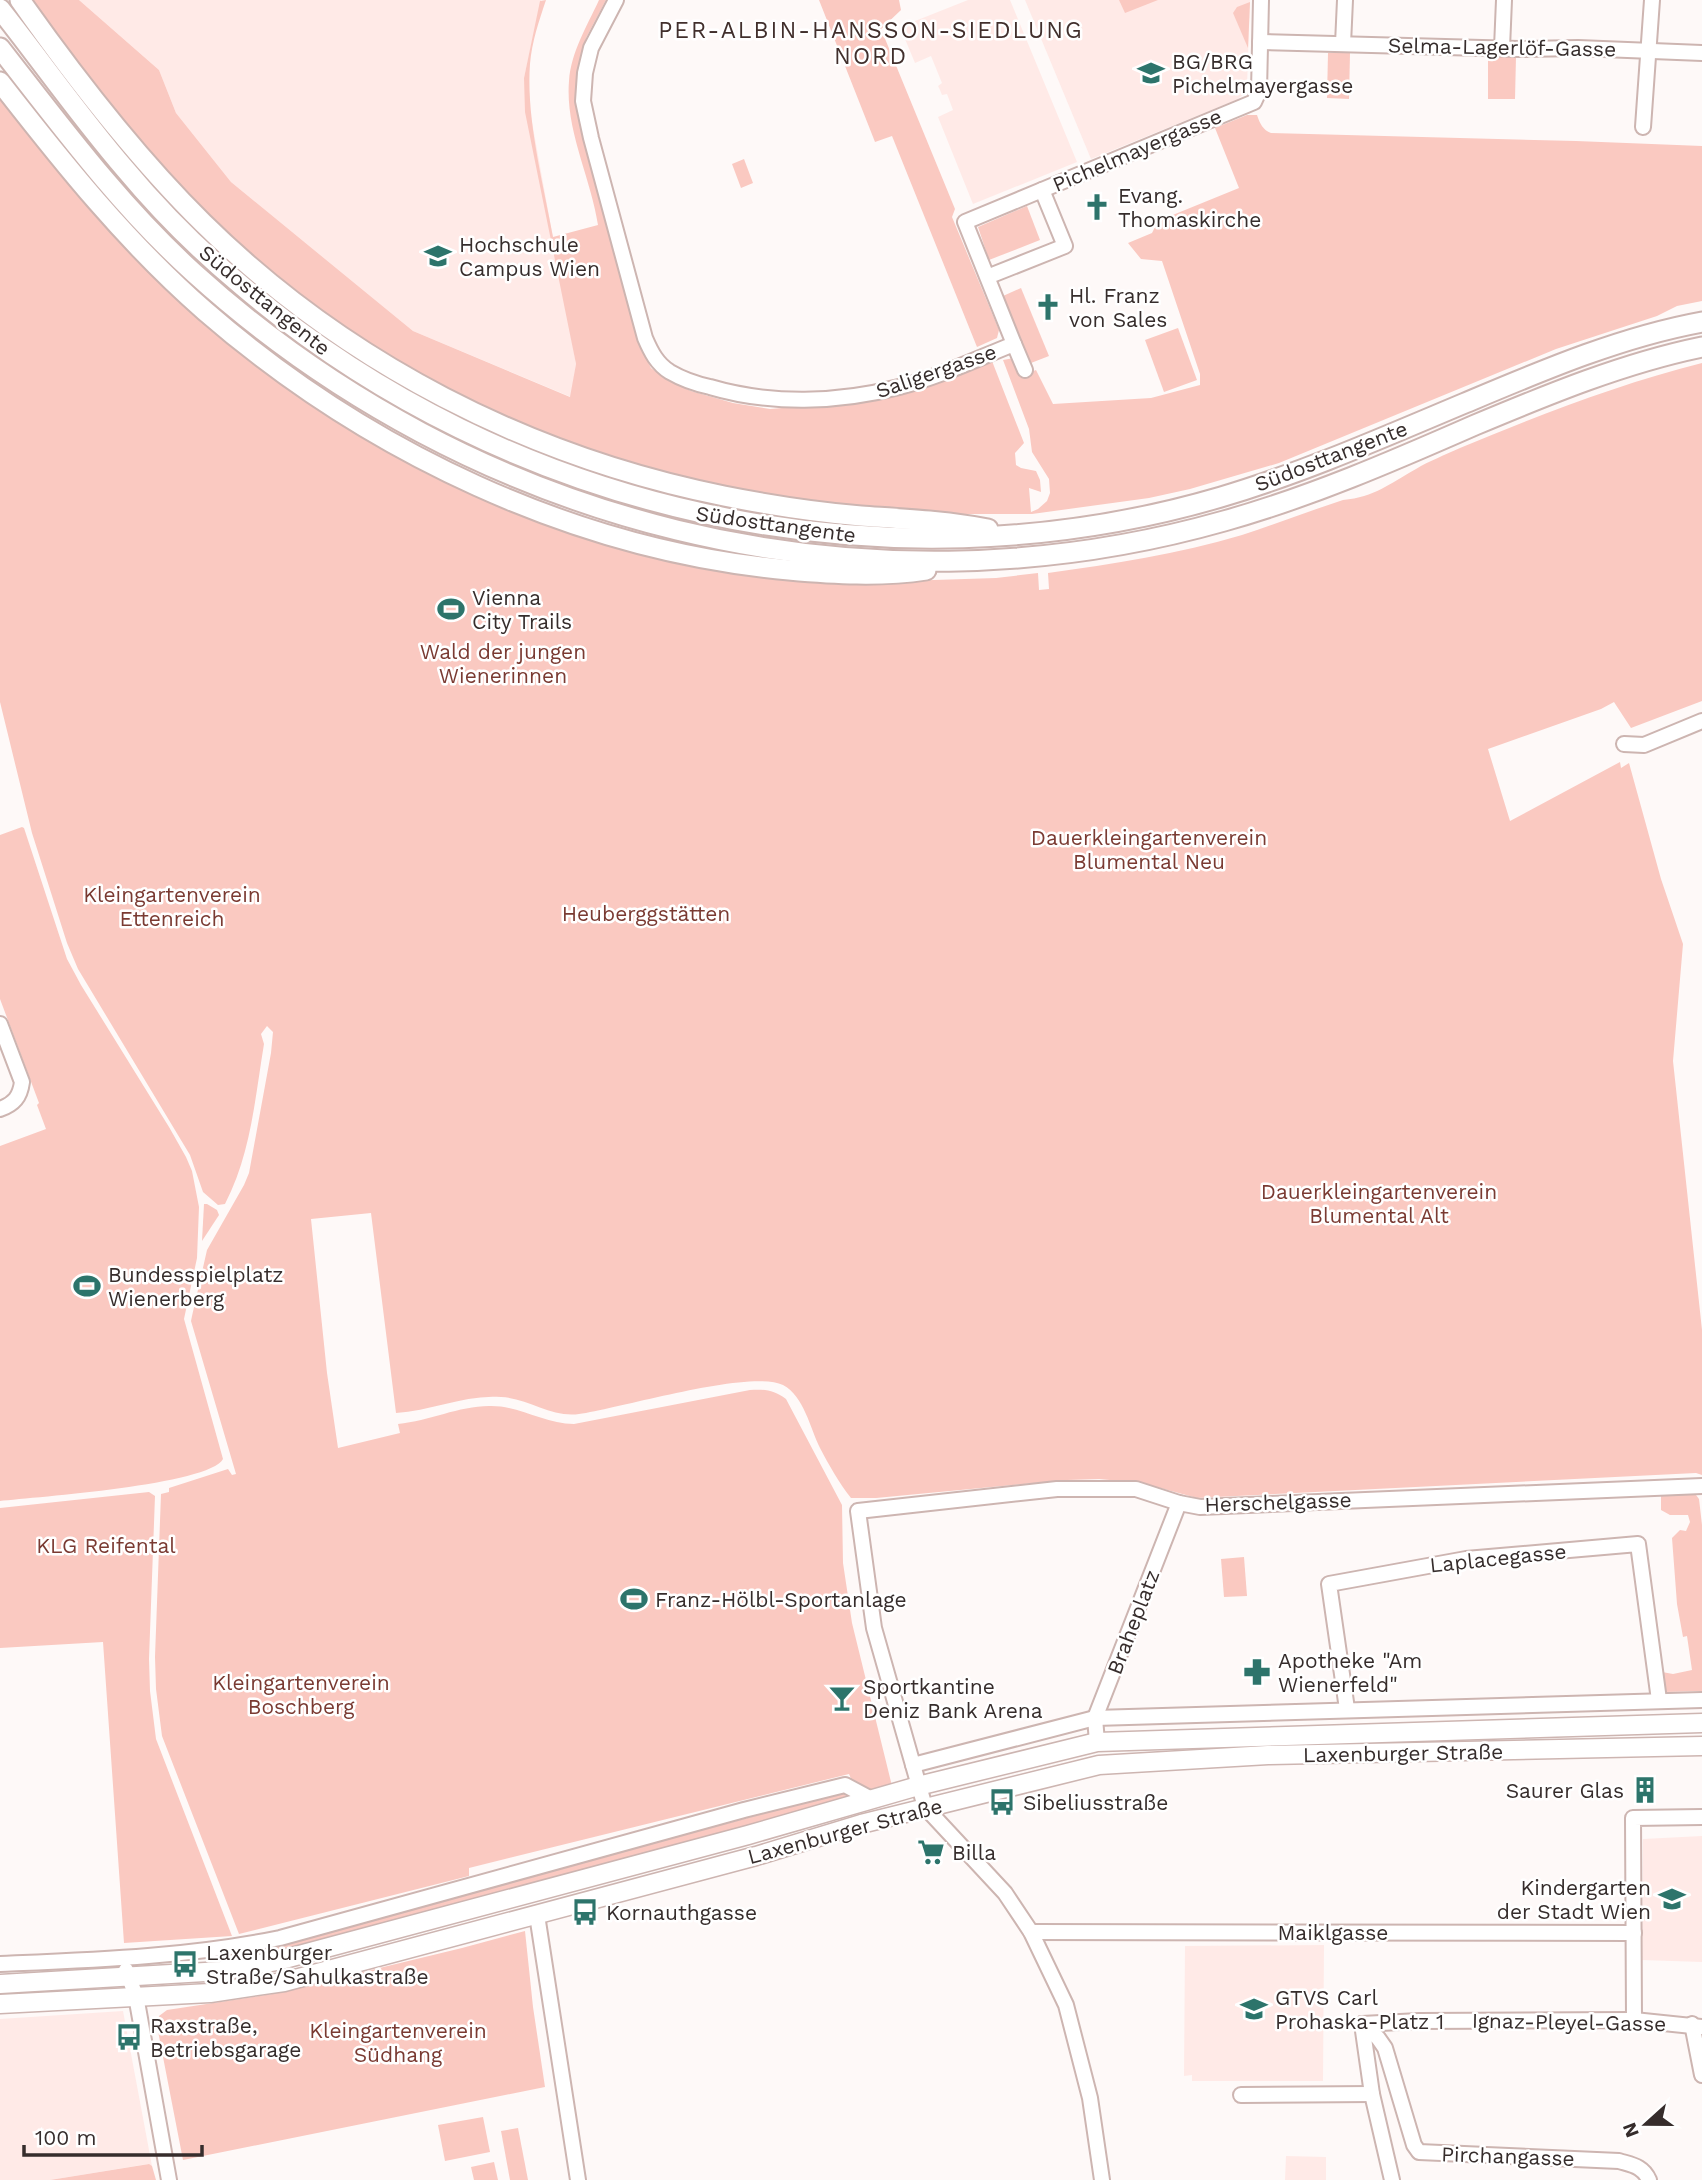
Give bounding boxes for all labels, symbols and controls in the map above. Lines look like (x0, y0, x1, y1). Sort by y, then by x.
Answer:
district label: PER-ALBIN-HANSSON-SIEDLUNG NORD (658, 17, 1084, 70)
street label: Selma-Lagerlöf-Gasse (1388, 33, 1616, 61)
place label: BG/BRG Pichelmayergasse (1172, 49, 1353, 98)
school or university icon: BG/BRG Pichelmayergasse (1136, 58, 1166, 88)
street label: Pichelmayergasse (1049, 103, 1225, 197)
place label: Evang. Thomaskirche (1118, 183, 1261, 232)
church icon: Evang. Thomaskirche (1082, 192, 1112, 222)
place label: Hochschule Campus Wien (459, 232, 600, 281)
street label: Südosttangente (194, 240, 336, 360)
school or university icon: Hochschule Campus Wien (423, 241, 453, 271)
place label: Hl. Franz von Sales (1069, 283, 1167, 332)
church icon: Hl. Franz von Sales (1033, 292, 1063, 322)
street label: Saligergasse (872, 339, 1000, 403)
street label: Südosttangente (1251, 415, 1411, 497)
street label: Südosttangente (694, 500, 858, 548)
place label: Vienna City Trails (472, 585, 572, 634)
sports icon: Vienna City Trails (436, 594, 466, 624)
park label: Wald der jungen Wienerinnen (420, 639, 586, 688)
park label: Dauerkleingartenverein Blumental Neu (1031, 825, 1267, 874)
park label: Kleingartenverein Ettenreich (83, 882, 261, 931)
park label: Heuberggstätten (562, 901, 730, 926)
park label: Dauerkleingartenverein Blumental Alt (1261, 1179, 1497, 1228)
place label: Bundesspielplatz Wienerberg (108, 1262, 283, 1311)
sports icon: Bundesspielplatz Wienerberg (72, 1271, 102, 1301)
street label: Herschelgasse (1204, 1487, 1352, 1517)
park label: KLG Reifental (36, 1533, 176, 1558)
street label: Laplacegasse (1429, 1538, 1567, 1578)
street label: Braheplatz (1102, 1566, 1164, 1678)
sports icon: Franz-Hölbl-Sportanlage (619, 1584, 649, 1614)
place label: Franz-Hölbl-Sportanlage (655, 1587, 907, 1612)
place label: Apotheke "Am Wienerfeld" (1278, 1648, 1422, 1697)
pharmacy icon: Apotheke "Am Wienerfeld" (1242, 1657, 1272, 1687)
park label: Kleingartenverein Boschberg (212, 1670, 390, 1719)
place label: Sportkantine Deniz Bank Arena (863, 1674, 1043, 1723)
bar icon: Sportkantine Deniz Bank Arena (827, 1683, 857, 1713)
street label: Laxenburger Straße (1303, 1739, 1503, 1767)
building icon: Saurer Glas (1630, 1775, 1660, 1805)
place label: Saurer Glas (1506, 1778, 1624, 1803)
bus stop icon: Sibeliusstraße (987, 1787, 1017, 1817)
place label: Sibeliusstraße (1023, 1790, 1168, 1815)
street label: Laxenburger Straße (745, 1793, 945, 1869)
supermarket icon: Billa (916, 1837, 946, 1867)
place label: Billa (952, 1840, 996, 1865)
place label: Kindergarten der Stadt Wien (1497, 1875, 1651, 1924)
school or university icon: Kindergarten der Stadt Wien (1657, 1884, 1687, 1914)
bus stop icon: Kornauthgasse (570, 1897, 600, 1927)
place label: Kornauthgasse (606, 1900, 757, 1925)
street label: Maiklgasse (1278, 1920, 1388, 1945)
place label: Laxenburger Straße/Sahulkastraße (206, 1940, 429, 1989)
bus stop icon: Laxenburger Straße/Sahulkastraße (170, 1949, 200, 1979)
place label: GTVS Carl Prohaska-Platz 1 (1275, 1985, 1444, 2034)
school or university icon: GTVS Carl Prohaska-Platz 1 (1239, 1994, 1269, 2024)
street label: Ignaz-Pleyel-Gasse (1472, 2008, 1666, 2036)
place label: Raxstraße, Betriebsgarage (150, 2013, 301, 2062)
park label: Kleingartenverein Südhang (309, 2018, 487, 2067)
bus stop icon: Raxstraße, Betriebsgarage (114, 2022, 144, 2052)
north arrow (1611, 2089, 1681, 2159)
scale bar (24, 2114, 203, 2158)
text: N (1617, 2119, 1644, 2141)
text: 100 m (35, 2125, 97, 2150)
street label: Pirchangasse (1441, 2141, 1575, 2171)

